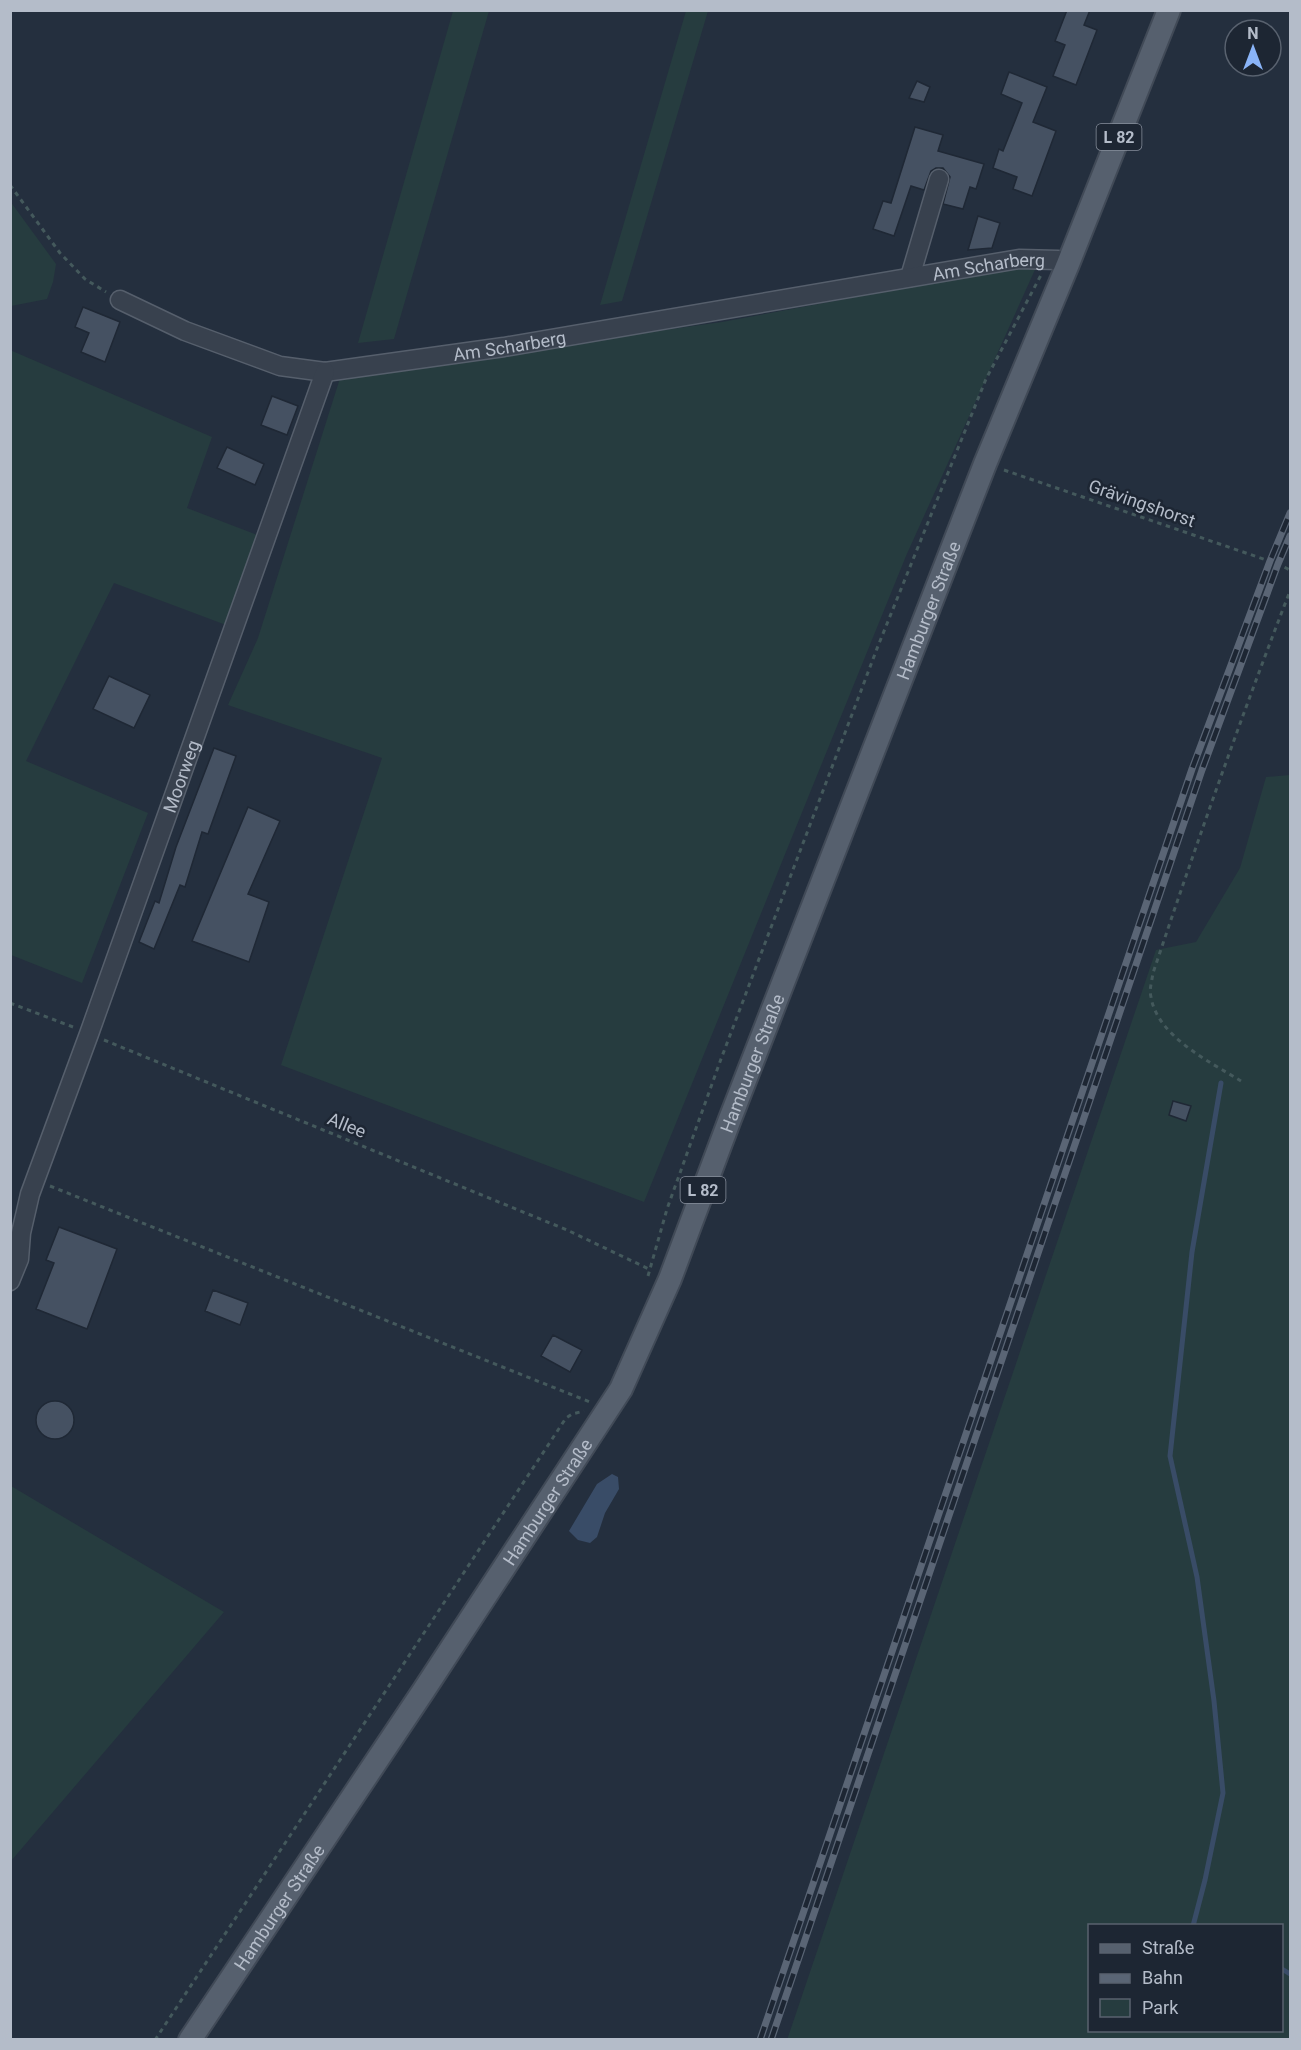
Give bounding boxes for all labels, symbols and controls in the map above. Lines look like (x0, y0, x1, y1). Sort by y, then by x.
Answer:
north arrow (1223, 18, 1283, 78)
text: N (1247, 24, 1259, 43)
road number: L 82 (1096, 124, 1142, 150)
street label: Am Scharberg (931, 249, 1045, 284)
street label: Am Scharberg (452, 326, 567, 364)
street label: Grävingshorst (1086, 475, 1198, 531)
street label: Hamburger Straße (892, 538, 965, 683)
street label: Moorweg (158, 737, 203, 815)
street label: Hamburger Straße (715, 991, 788, 1135)
street label: Allee (325, 1108, 369, 1142)
road number: L 82 (680, 1177, 726, 1203)
street label: Hamburger Straße (498, 1434, 596, 1569)
street label: Hamburger Straße (229, 1840, 329, 1974)
legend (1088, 1924, 1283, 2032)
text: Straße (1142, 1937, 1194, 1958)
text: Bahn (1142, 1967, 1183, 1988)
text: Park (1142, 1997, 1179, 2018)

